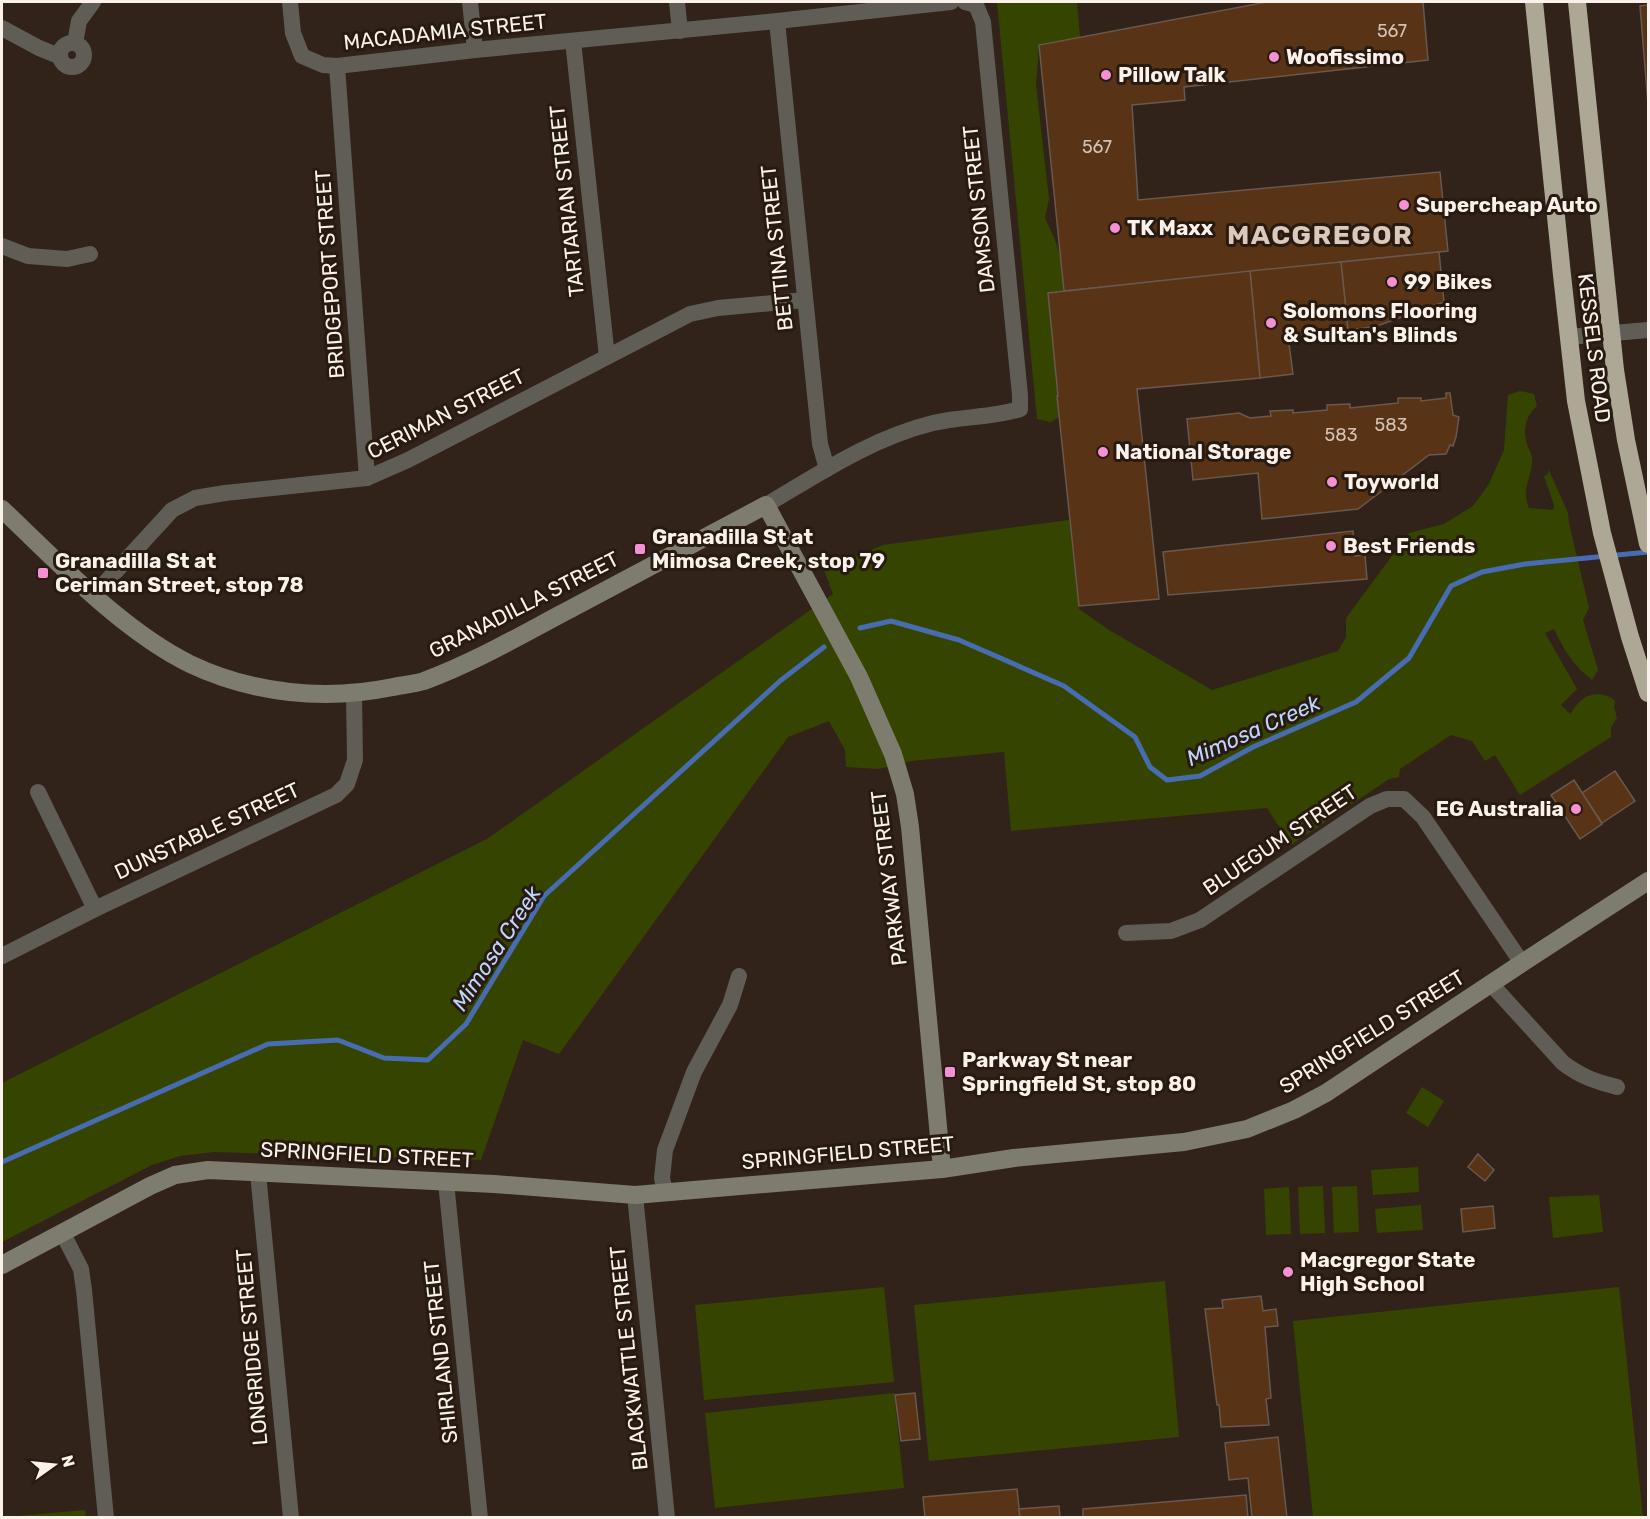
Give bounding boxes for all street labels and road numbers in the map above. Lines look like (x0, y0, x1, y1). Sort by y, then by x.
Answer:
street label: MACADAMIA STREET (342, 8, 548, 55)
street label: TARTARIAN STREET (544, 104, 589, 298)
street label: DAMSON STREET (957, 124, 1000, 294)
street label: BETTINA STREET (755, 164, 798, 332)
street label: BRIDGEPORT STREET (310, 169, 349, 379)
street label: KESSELS ROAD (1573, 272, 1616, 424)
street label: CERIMAN STREET (363, 363, 529, 464)
street label: GRANADILLA STREET (425, 546, 623, 663)
street label: DUNSTABLE STREET (110, 777, 303, 884)
street label: BLUEGUM STREET (1198, 779, 1361, 900)
street label: PARKWAY STREET (865, 789, 912, 967)
street label: SPRINGFIELD STREET (1275, 964, 1469, 1099)
street label: SPRINGFIELD STREET (741, 1131, 955, 1174)
street label: SPRINGFIELD STREET (260, 1136, 474, 1173)
street label: BLACKWATTLE STREET (604, 1245, 653, 1471)
street label: LONGRIDGE STREET (230, 1248, 273, 1446)
street label: SHIRLAND STREET (418, 1259, 463, 1445)

